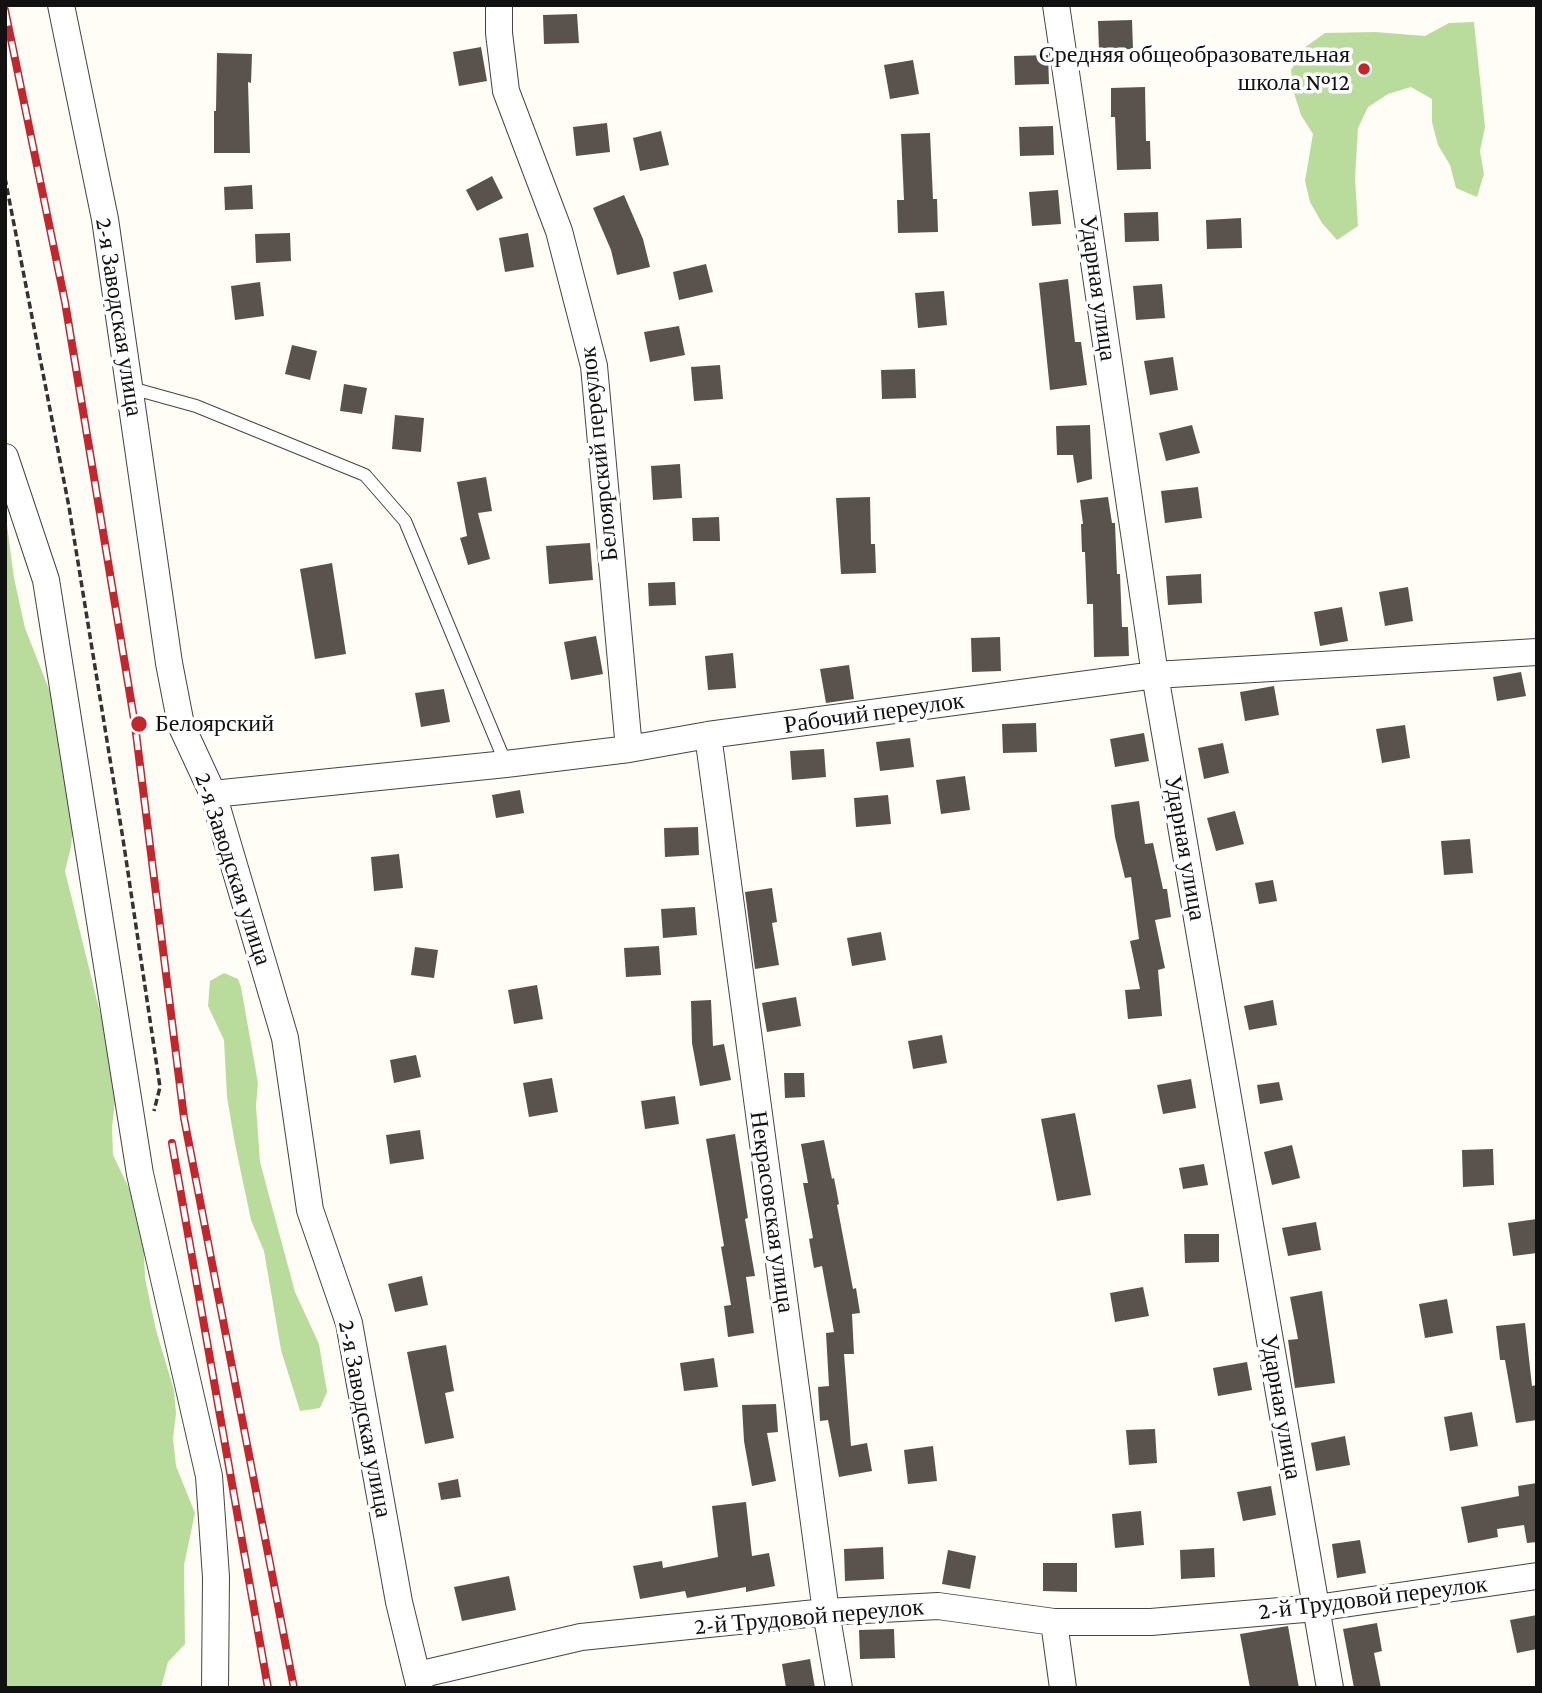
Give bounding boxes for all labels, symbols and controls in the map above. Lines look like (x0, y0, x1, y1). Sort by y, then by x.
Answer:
place label: Средняя общеобразовательная школа №12 (1039, 41, 1350, 97)
marker: Средняя общеобразовательная школа №12 (1356, 61, 1372, 77)
street label: Ударная улица (1074, 213, 1122, 363)
street label: 2-я Заводская улица (89, 216, 149, 418)
street label: Белоярский переулок (573, 345, 625, 563)
street label: Рабочий переулок (782, 686, 966, 740)
place label: Белоярский (155, 710, 274, 738)
marker: Белоярский (129, 714, 149, 734)
street label: 2-я Заводская улица (188, 769, 278, 969)
street label: Ударная улица (1158, 773, 1212, 923)
street label: Некрасовская улица (744, 1109, 800, 1315)
street label: 2-я Заводская улица (332, 1318, 398, 1520)
street label: Ударная улица (1254, 1332, 1308, 1482)
street label: 2-й Трудовой переулок (1257, 1570, 1489, 1626)
street label: 2-й Трудовой переулок (693, 1593, 925, 1641)

